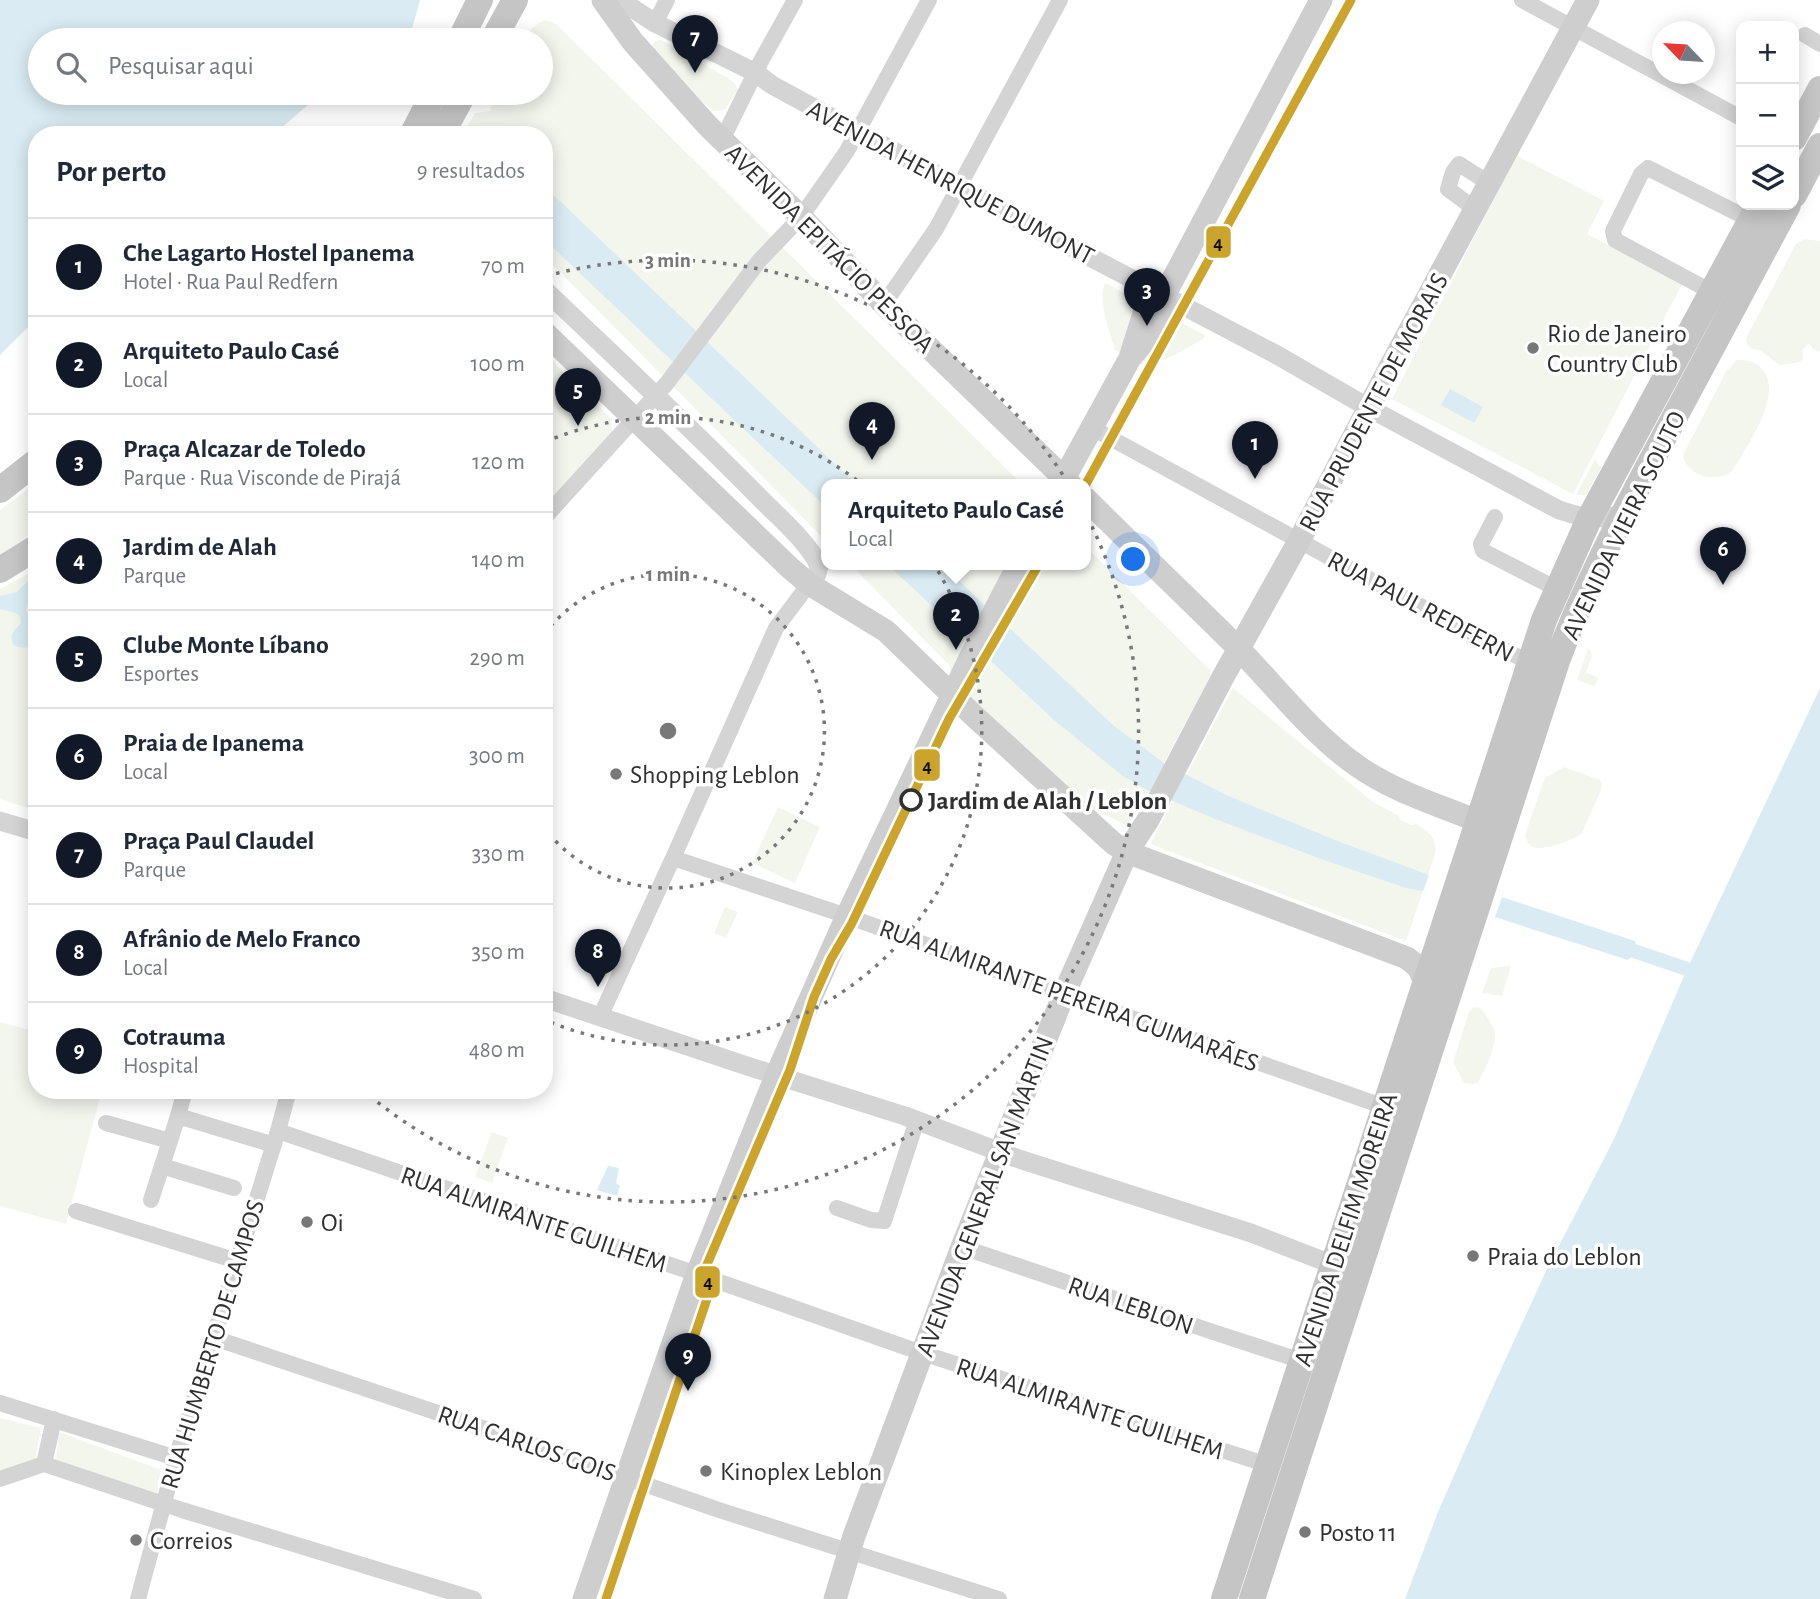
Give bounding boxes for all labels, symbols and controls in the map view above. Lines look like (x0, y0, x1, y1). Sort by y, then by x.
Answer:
pin: 7 (672, 15, 718, 73)
north arrow (1652, 21, 1715, 84)
map controls (1736, 21, 1799, 210)
button: + (1736, 21, 1799, 84)
search box (28, 28, 553, 105)
icon: search (52, 48, 90, 86)
text: Pesquisar aqui (108, 53, 254, 79)
button: − (1736, 84, 1799, 147)
street label: AVENIDA HENRIQUE DUMONT (803, 96, 1099, 270)
street label: AVENIDA EPITÁCIO PESSOA (720, 138, 940, 358)
button: layers (1736, 147, 1799, 210)
text: Por perto (56, 157, 166, 187)
text: 9 resultados (417, 160, 525, 183)
line badge: 4 (1205, 225, 1232, 259)
text: 4 (1213, 234, 1223, 253)
text: Che Lagarto Hostel Ipanema (123, 240, 415, 266)
text: 3 min (645, 250, 691, 271)
text: 1 (75, 255, 83, 278)
text: 70 m (481, 255, 525, 278)
pin: 3 (1124, 268, 1170, 326)
street label: RUA PRUDENTE DE MORAIS (1295, 269, 1453, 536)
text: Hotel · Rua Paul Redfern (123, 271, 338, 294)
place label: Rio de Janeiro Country Club (1547, 321, 1687, 377)
text: Arquiteto Paulo Casé (123, 338, 339, 364)
marker: Rio de Janeiro Country Club (1525, 340, 1541, 356)
text: 2 (74, 353, 84, 376)
text: 100 m (471, 353, 525, 376)
pin: 5 (555, 368, 601, 426)
text: Local (123, 369, 168, 392)
pin: 4 (849, 402, 895, 460)
text: 2 min (645, 407, 691, 428)
street label: AVENIDA VIEIRA SOUTO (1557, 407, 1690, 644)
pin: 1 (1232, 421, 1278, 479)
text: Praça Alcazar de Toledo (123, 436, 366, 462)
text: 3 (74, 451, 84, 474)
text: 120 m (472, 451, 525, 474)
text: Parque · Rua Visconde de Pirajá (123, 467, 401, 490)
popup (821, 479, 1091, 570)
text: Arquiteto Paulo Casé (848, 497, 1064, 523)
pin: 6 (1700, 527, 1746, 585)
text: Local (848, 528, 893, 551)
text: Jardim de Alah (123, 534, 277, 560)
your location (1116, 542, 1150, 576)
street label: RUA PAUL REDFERN (1323, 547, 1518, 667)
text: 4 (73, 549, 85, 572)
text: 140 m (472, 549, 525, 572)
text: 1 min (646, 564, 690, 585)
text: Parque (123, 565, 186, 588)
pin: 2 (933, 592, 979, 650)
text: Clube Monte Líbano (123, 632, 329, 658)
text: 5 (74, 647, 84, 670)
text: 290 m (469, 647, 525, 670)
text: Esportes (123, 663, 199, 686)
centre of rings (656, 719, 680, 743)
text: Praia de Ipanema (123, 730, 304, 756)
text: 6 (73, 745, 85, 768)
text: 300 m (469, 745, 525, 768)
line badge: 4 (913, 748, 941, 782)
text: 4 (922, 757, 932, 776)
text: Local (123, 761, 168, 784)
place label: Shopping Leblon (630, 762, 800, 788)
marker: Shopping Leblon (608, 766, 624, 782)
place label: Jardim de Alah / Leblon (928, 788, 1167, 814)
marker: Jardim de Alah / Leblon (900, 789, 922, 811)
text: Praça Paul Claudel (123, 828, 314, 854)
text: 7 (74, 843, 84, 866)
text: 330 m (472, 843, 525, 866)
text: Parque (123, 859, 186, 882)
street label: RUA ALMIRANTE PEREIRA GUIMARÃES (876, 914, 1262, 1077)
text: Afrânio de Melo Franco (123, 926, 361, 952)
pin: 8 (575, 929, 621, 987)
text: 8 (73, 941, 85, 964)
text: 350 m (472, 941, 525, 964)
text: Local (123, 957, 168, 980)
text: Cotrauma (123, 1024, 226, 1050)
street label: AVENIDA GENERAL SAN MARTIN (912, 1033, 1058, 1360)
text: 9 (73, 1039, 85, 1062)
text: 480 m (469, 1039, 525, 1062)
text: Hospital (123, 1055, 199, 1078)
street label: AVENIDA DELFIM MOREIRA (1289, 1089, 1402, 1369)
street label: RUA ALMIRANTE GUILHEM (397, 1162, 670, 1278)
street label: RUA HUMBERTO DE CAMPOS (157, 1197, 269, 1492)
place label: Oi (321, 1210, 344, 1236)
marker: Oi (299, 1214, 315, 1230)
place label: Praia do Leblon (1487, 1244, 1642, 1270)
marker: Praia do Leblon (1465, 1248, 1481, 1264)
line badge: 4 (694, 1265, 721, 1299)
street label: RUA LEBLON (1065, 1272, 1197, 1339)
text: 4 (703, 1273, 713, 1292)
pin: 9 (665, 1333, 711, 1391)
street label: RUA ALMIRANTE GUILHEM (953, 1353, 1227, 1464)
street label: RUA CARLOS GOIS (434, 1401, 619, 1487)
place label: Kinoplex Leblon (720, 1459, 882, 1485)
marker: Kinoplex Leblon (698, 1463, 714, 1479)
place label: Posto 11 (1319, 1520, 1397, 1546)
marker: Posto 11 (1297, 1524, 1313, 1540)
place label: Correios (150, 1528, 233, 1554)
marker: Correios (128, 1532, 144, 1548)

